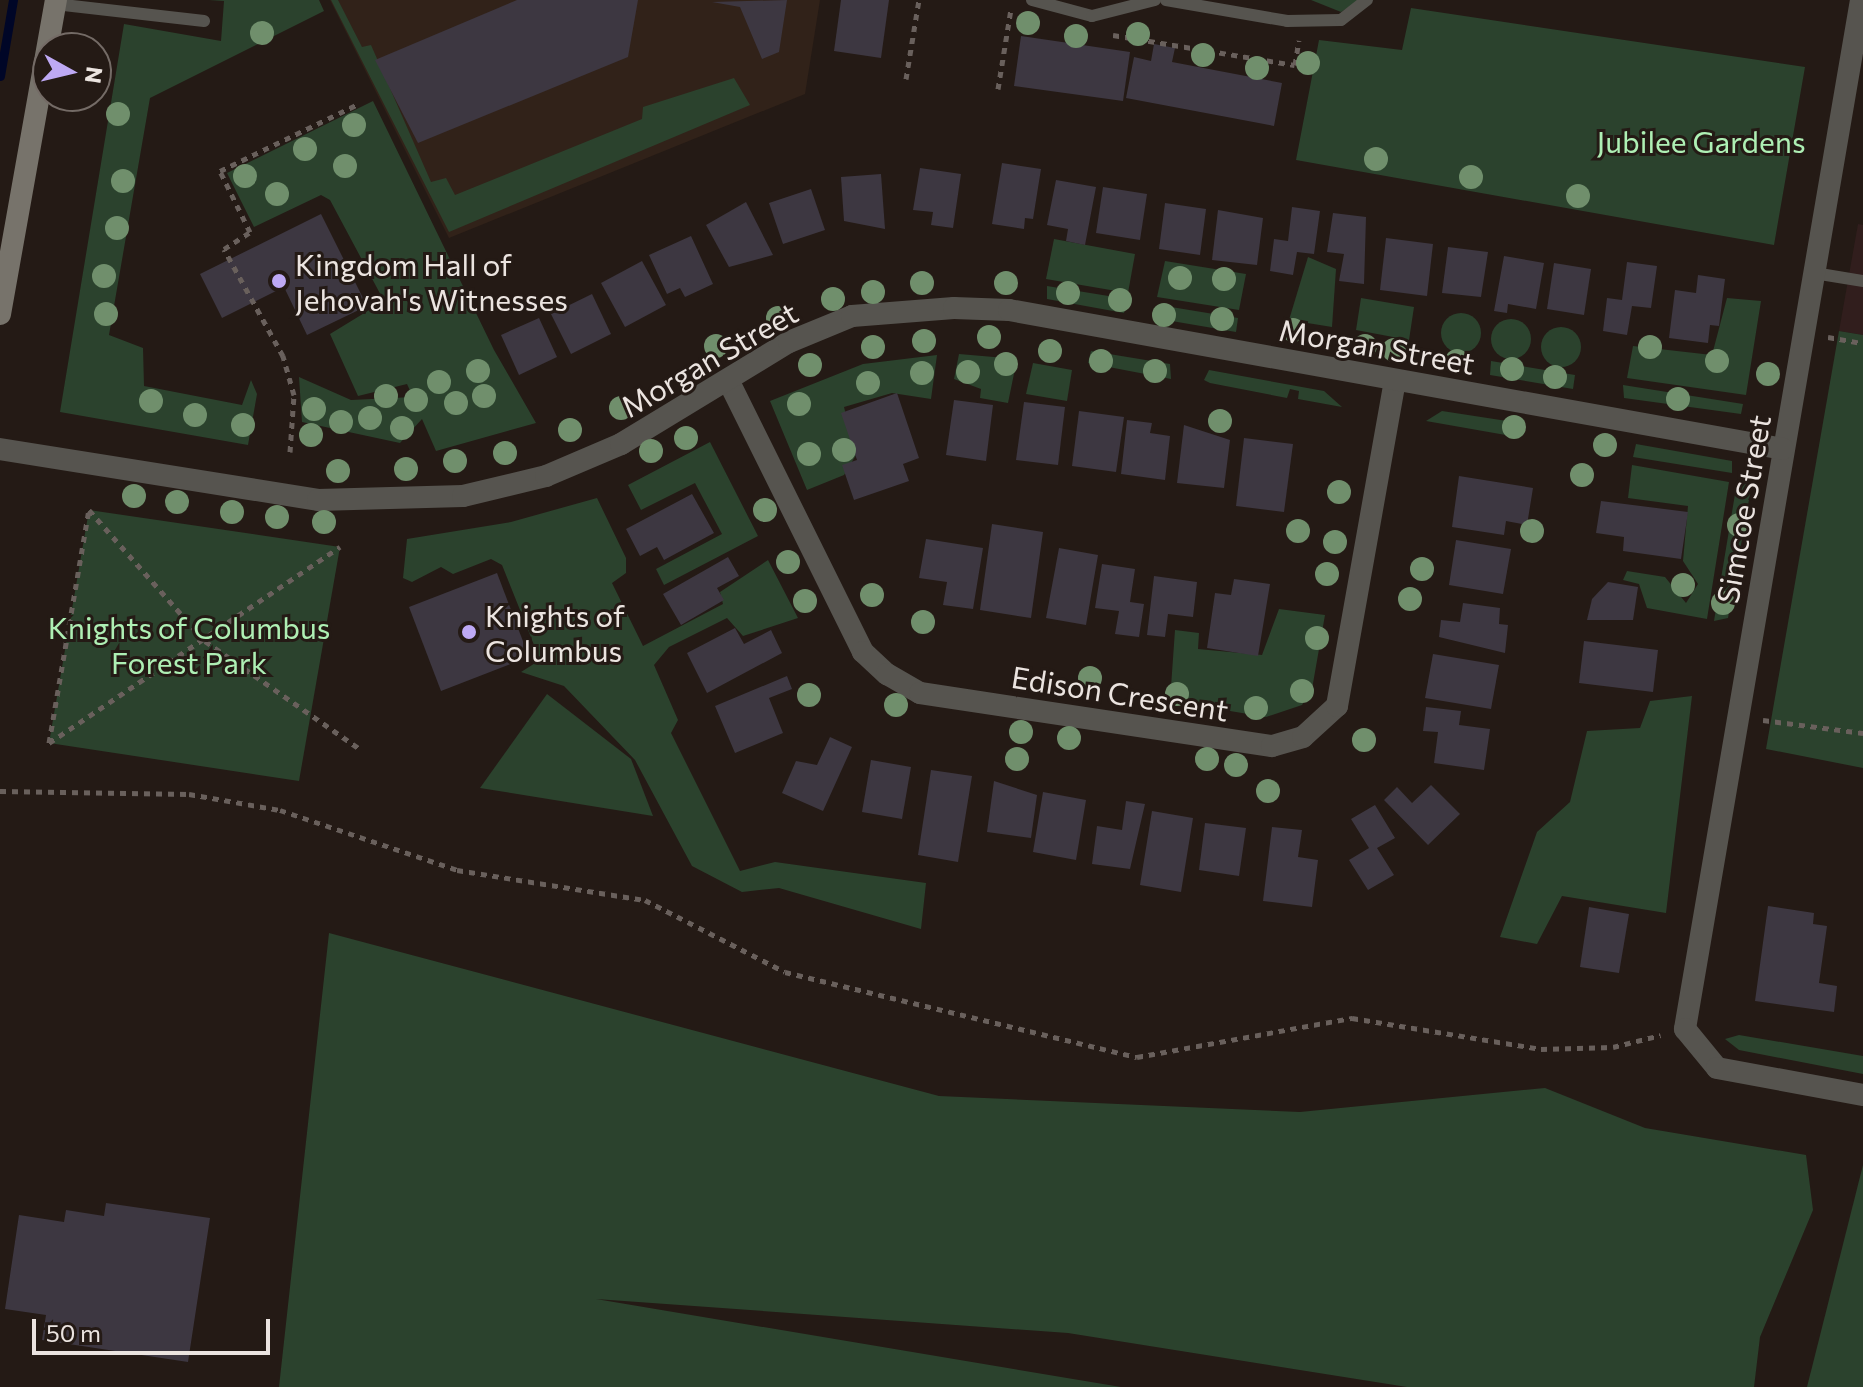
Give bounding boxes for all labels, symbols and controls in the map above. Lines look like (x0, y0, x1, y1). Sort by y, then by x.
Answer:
north arrow (32, 32, 112, 112)
text: N (80, 65, 109, 85)
park label: Jubilee Gardens (1596, 123, 1806, 159)
place label: Kingdom Hall of Jehovah's Witnesses (295, 246, 568, 316)
marker: Kingdom Hall of Jehovah's Witnesses (270, 272, 288, 290)
street label: Morgan Street (614, 294, 804, 424)
street label: Morgan Street (1276, 311, 1478, 381)
street label: Simcoe Street (1709, 412, 1777, 606)
place label: Knights of Columbus (485, 597, 625, 668)
park label: Knights of Columbus Forest Park (48, 609, 330, 680)
marker: Knights of Columbus (460, 623, 478, 641)
street label: Edison Crescent (1009, 658, 1231, 728)
scale bar (36, 1303, 274, 1353)
text: 50 m (46, 1318, 101, 1347)

